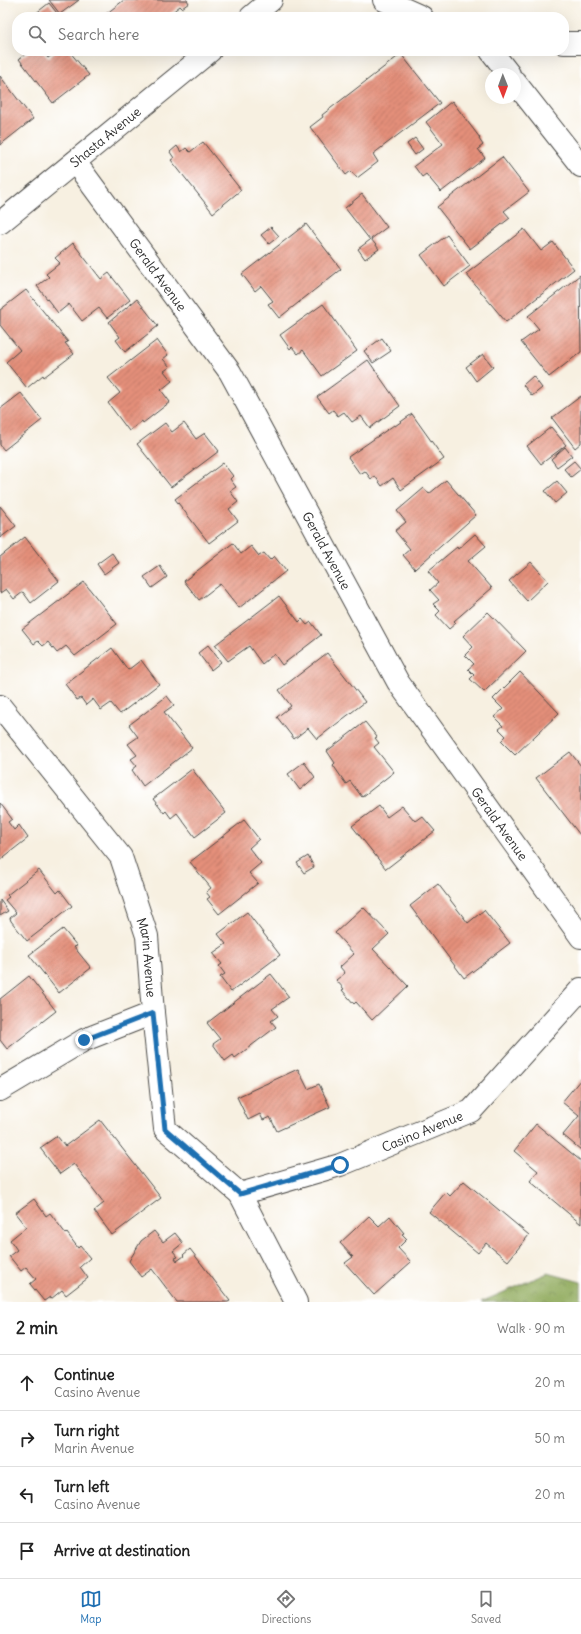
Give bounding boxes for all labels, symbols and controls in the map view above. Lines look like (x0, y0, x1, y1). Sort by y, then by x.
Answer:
search box (12, 12, 569, 56)
icon: search (26, 23, 48, 45)
text: Search here (58, 25, 139, 44)
north arrow (485, 68, 521, 104)
street label: Shasta Avenue (66, 103, 144, 171)
street label: Gerald Avenue (126, 235, 191, 314)
street label: Gerald Avenue (299, 508, 355, 592)
street label: Gerald Avenue (468, 784, 532, 864)
street label: Marin Avenue (133, 915, 160, 998)
route end (75, 1031, 93, 1049)
street label: Casino Avenue (379, 1107, 465, 1155)
route start (331, 1156, 349, 1174)
text: 2 min (16, 1317, 58, 1339)
text: Walk · 90 m (497, 1320, 565, 1337)
text: Continue (54, 1365, 115, 1384)
icon: ahead (16, 1372, 38, 1394)
text: 20 m (535, 1374, 565, 1391)
text: Casino Avenue (54, 1384, 140, 1401)
text: Turn right (54, 1421, 119, 1440)
icon: right (16, 1428, 38, 1450)
text: 50 m (534, 1430, 565, 1447)
text: Marin Avenue (54, 1440, 134, 1457)
text: Turn left (54, 1477, 109, 1496)
icon: left (16, 1484, 38, 1506)
text: 20 m (535, 1486, 565, 1503)
text: Casino Avenue (54, 1496, 140, 1513)
icon: arrive (16, 1540, 38, 1562)
text: Arrive at destination (54, 1541, 190, 1560)
tab: Map (80, 1588, 102, 1626)
tab: Directions (262, 1588, 311, 1626)
tab: Saved (471, 1588, 501, 1626)

